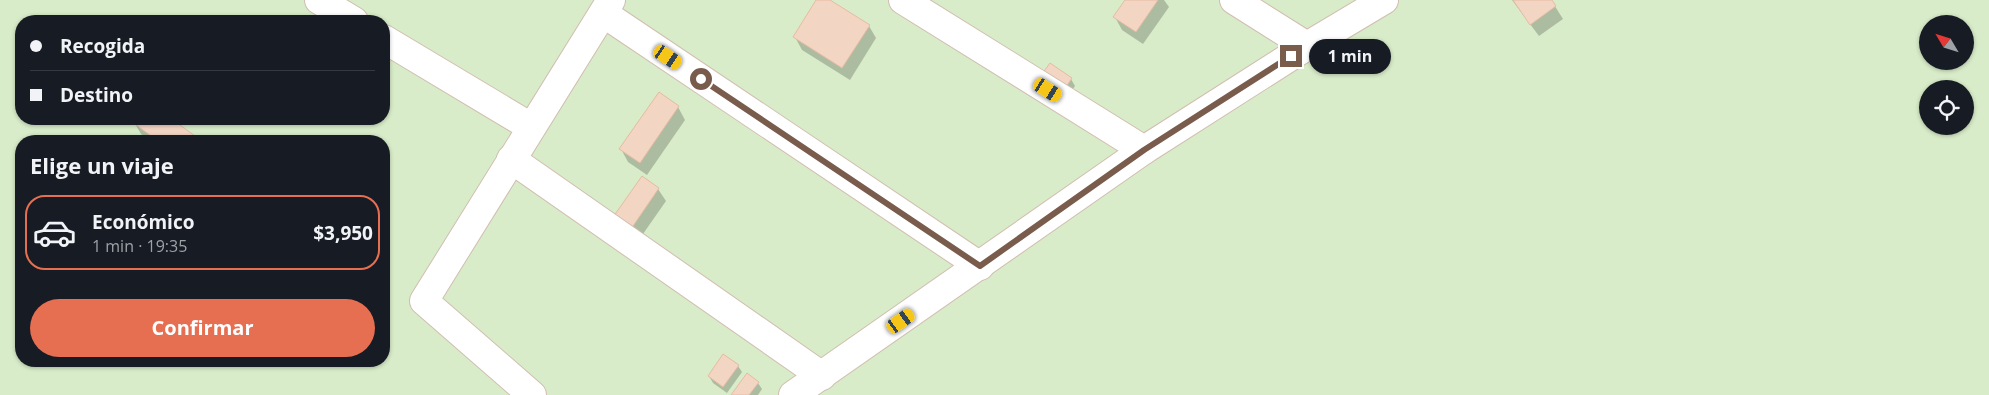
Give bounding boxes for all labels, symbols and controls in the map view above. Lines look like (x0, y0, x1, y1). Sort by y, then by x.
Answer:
north arrow (1919, 15, 1974, 70)
map controls (1919, 15, 1974, 135)
text: Recogida (60, 33, 145, 59)
callout: 1 min (1308, 38, 1391, 74)
car (651, 42, 684, 72)
route end (1280, 45, 1302, 67)
text: 1 min (1328, 45, 1372, 67)
route start (690, 68, 712, 90)
car (1031, 76, 1064, 104)
button: locate (1919, 80, 1974, 135)
text: Destino (60, 82, 133, 108)
text: Elige un viaje (30, 150, 174, 180)
text: Económico (92, 209, 194, 235)
icon: car (32, 210, 77, 255)
text: $3,950 (313, 220, 373, 246)
text: 1 min · 19:35 (92, 235, 187, 257)
button: Confirmar (30, 299, 375, 357)
car (884, 306, 917, 336)

